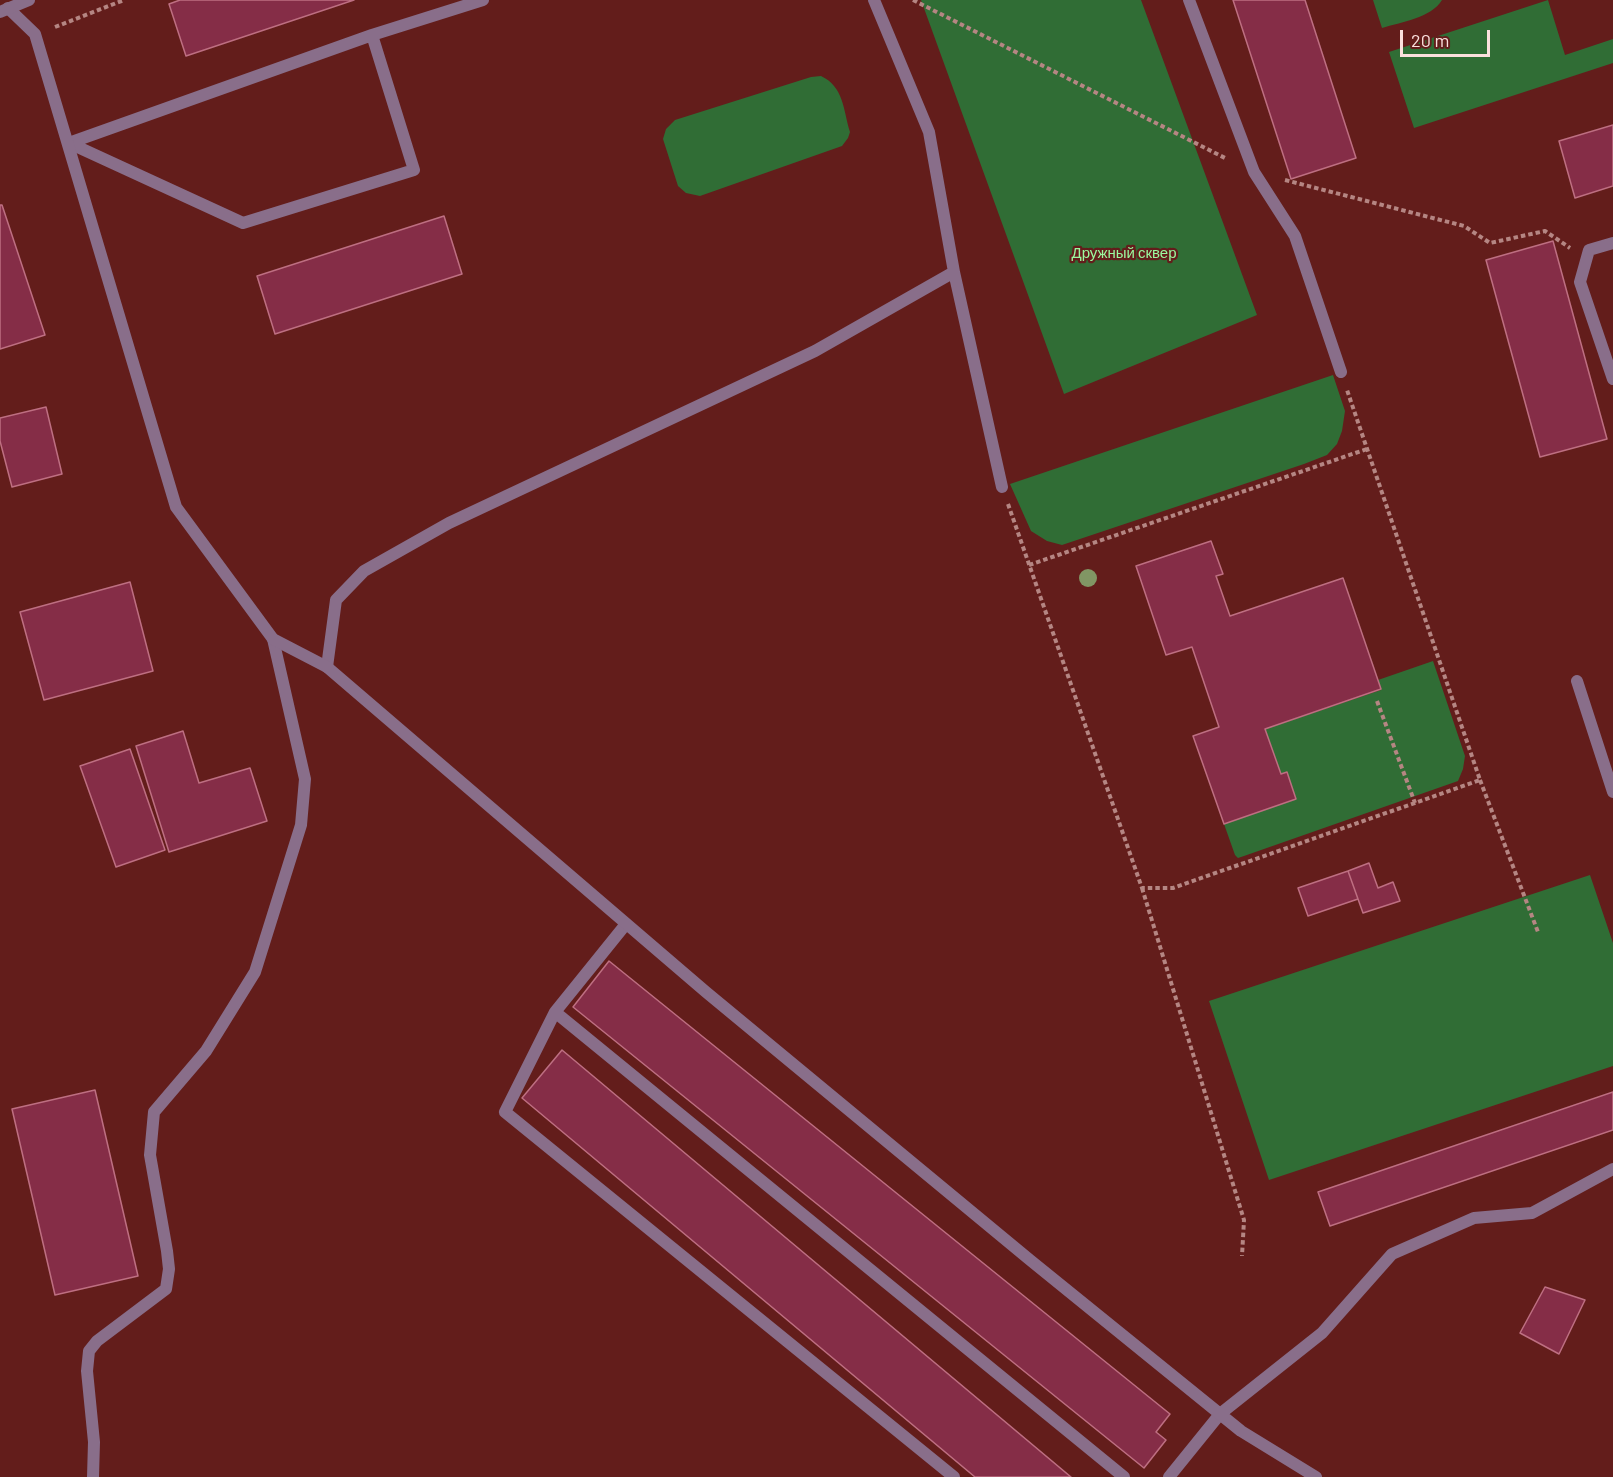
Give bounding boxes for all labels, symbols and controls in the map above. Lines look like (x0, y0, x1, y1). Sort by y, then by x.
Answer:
scale bar (1403, 18, 1493, 56)
text: 20 m (1411, 29, 1449, 51)
park label: Дружный сквер (1071, 244, 1177, 262)

